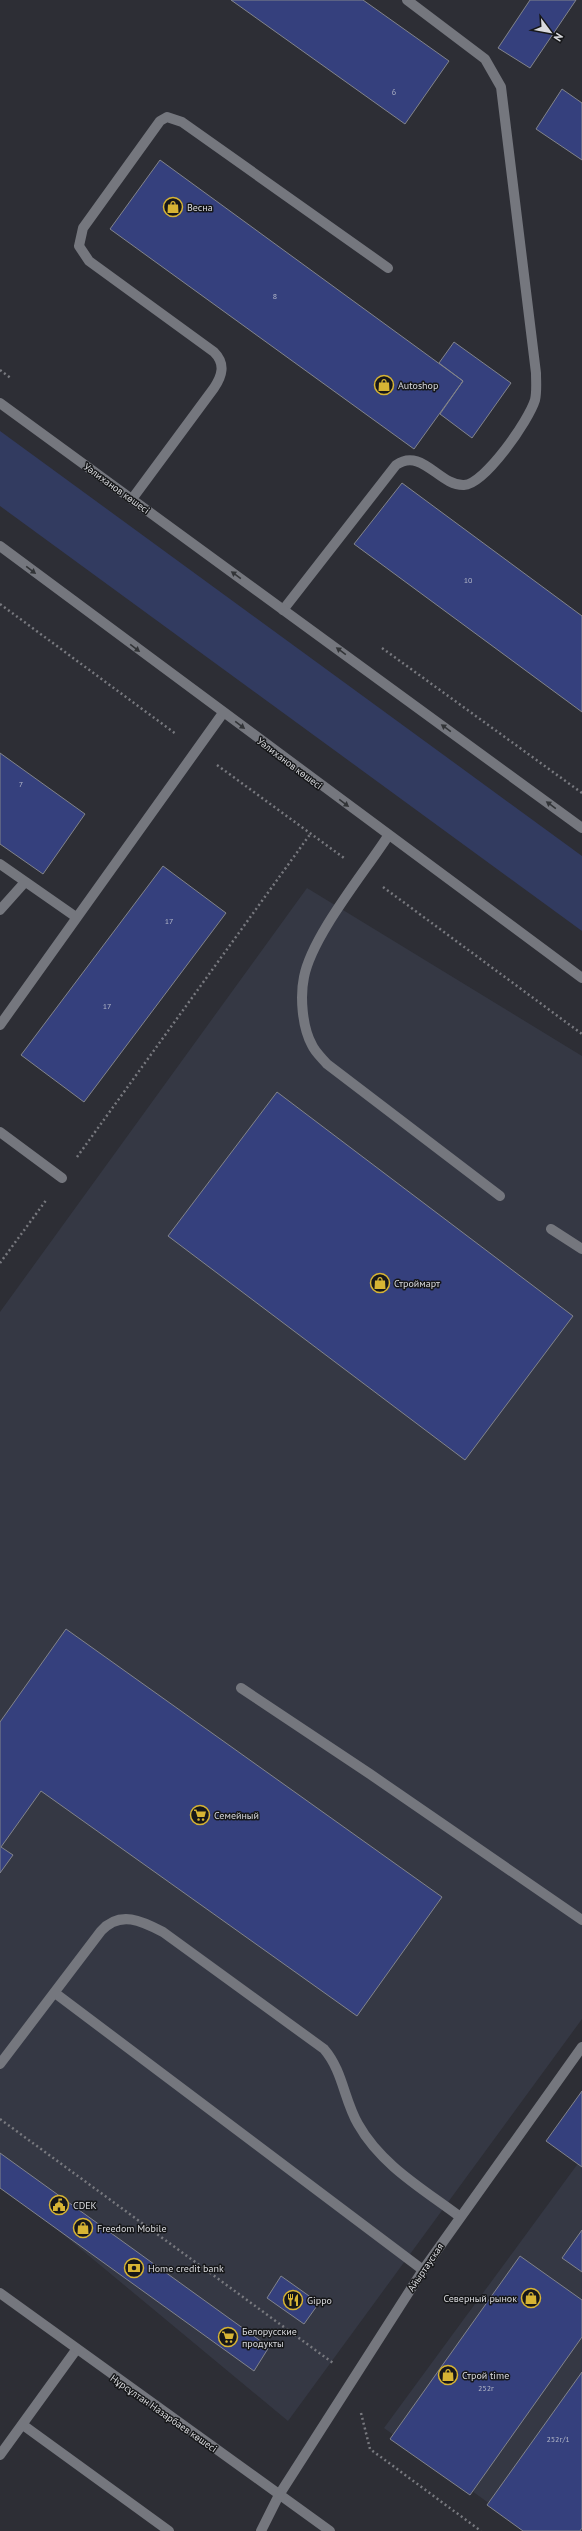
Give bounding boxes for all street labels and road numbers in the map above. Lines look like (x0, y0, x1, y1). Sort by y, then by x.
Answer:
street label: Уәлиханов көшесі (81, 460, 152, 517)
street label: Уәлиханов көшесі (254, 735, 325, 792)
street label: Айыртауская (404, 2240, 447, 2294)
street label: Нұрсұлтан Назарбаев көшесі (108, 2372, 220, 2455)

